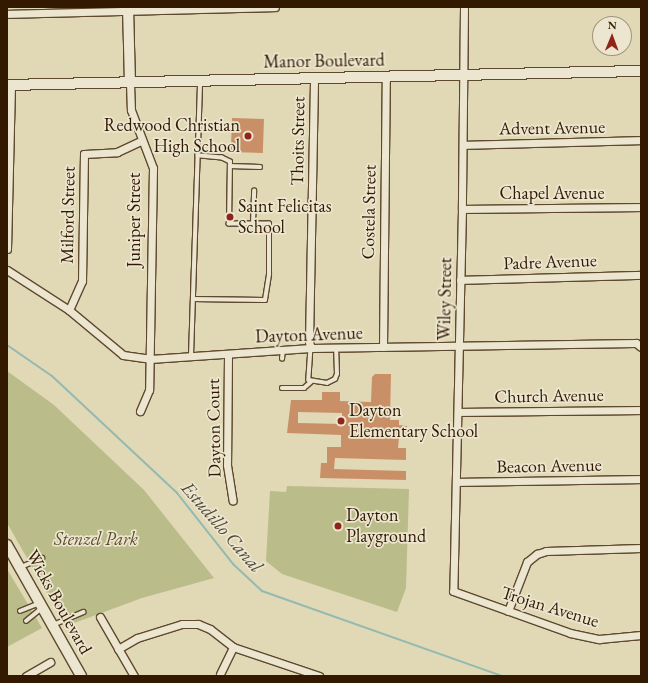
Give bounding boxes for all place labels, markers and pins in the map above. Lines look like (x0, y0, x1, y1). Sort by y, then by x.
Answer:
place label: Redwood Christian High School (104, 115, 240, 158)
marker: Redwood Christian High School (243, 131, 253, 141)
place label: Saint Felicitas School (238, 196, 332, 238)
marker: Saint Felicitas School (225, 212, 235, 222)
place label: Dayton Elementary School (349, 400, 478, 442)
marker: Dayton Elementary School (336, 416, 346, 426)
place label: Dayton Playground (346, 505, 426, 548)
marker: Dayton Playground (333, 521, 343, 531)

